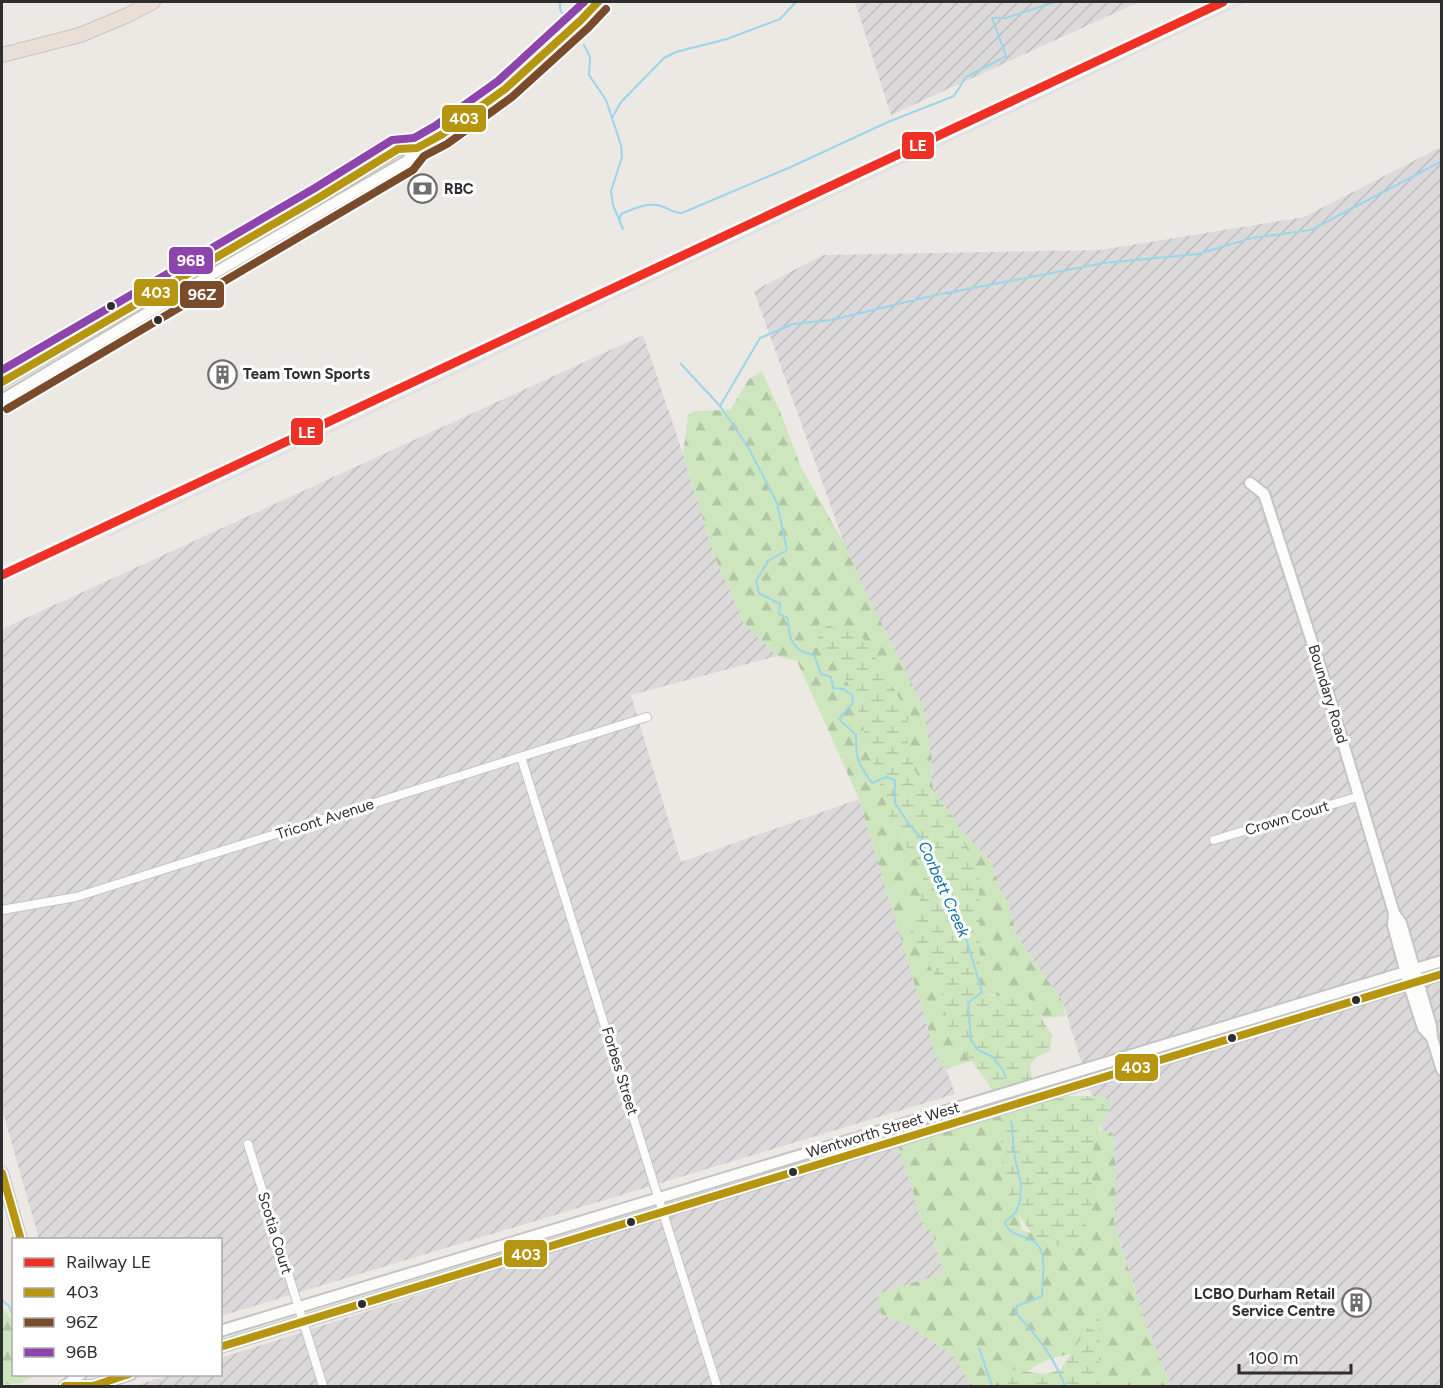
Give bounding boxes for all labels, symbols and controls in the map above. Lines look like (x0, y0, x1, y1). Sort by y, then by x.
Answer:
line badge: 403 (441, 104, 487, 133)
text: 403 (449, 109, 479, 128)
line badge: LE (901, 131, 935, 160)
text: LE (909, 136, 927, 155)
bank icon: RBC (407, 173, 439, 205)
place label: RBC (444, 180, 474, 198)
line badge: 96B (168, 246, 214, 275)
text: 96B (177, 251, 205, 270)
line badge: 403 (133, 278, 179, 307)
line badge: 96Z (179, 280, 225, 309)
text: 403 (141, 283, 171, 302)
text: 96Z (188, 285, 216, 304)
unlabelled marker (105, 300, 117, 312)
unlabelled marker (152, 314, 164, 326)
building icon: Team Town Sports (206, 358, 238, 390)
place label: Team Town Sports (243, 365, 370, 383)
line badge: LE (290, 417, 324, 446)
text: LE (298, 423, 316, 442)
street label: Boundary Road (1304, 642, 1352, 746)
street label: Tricont Avenue (274, 795, 376, 843)
street label: Crown Court (1243, 797, 1331, 839)
water label: Corbett Creek (914, 838, 974, 941)
unlabelled marker (1350, 994, 1362, 1006)
street label: Forbes Street (598, 1025, 642, 1118)
unlabelled marker (1226, 1032, 1238, 1044)
line badge: 403 (1114, 1053, 1159, 1082)
text: 403 (1121, 1058, 1151, 1077)
street label: Wentworth Street West (804, 1098, 962, 1162)
unlabelled marker (787, 1166, 799, 1178)
street label: Scotia Court (254, 1190, 296, 1277)
unlabelled marker (625, 1216, 637, 1228)
legend (12, 1238, 222, 1376)
line badge: 403 (503, 1239, 548, 1268)
text: 403 (511, 1245, 541, 1264)
text: Railway LE (66, 1251, 151, 1273)
text: 403 (66, 1281, 99, 1303)
place label: LCBO Durham Retail Service Centre (1194, 1285, 1336, 1320)
building icon: LCBO Durham Retail Service Centre (1340, 1287, 1372, 1319)
unlabelled marker (356, 1298, 368, 1310)
text: 96Z (66, 1311, 98, 1333)
scale bar (1239, 1337, 1352, 1375)
text: 96B (66, 1341, 97, 1363)
text: 100 m (1248, 1347, 1298, 1369)

